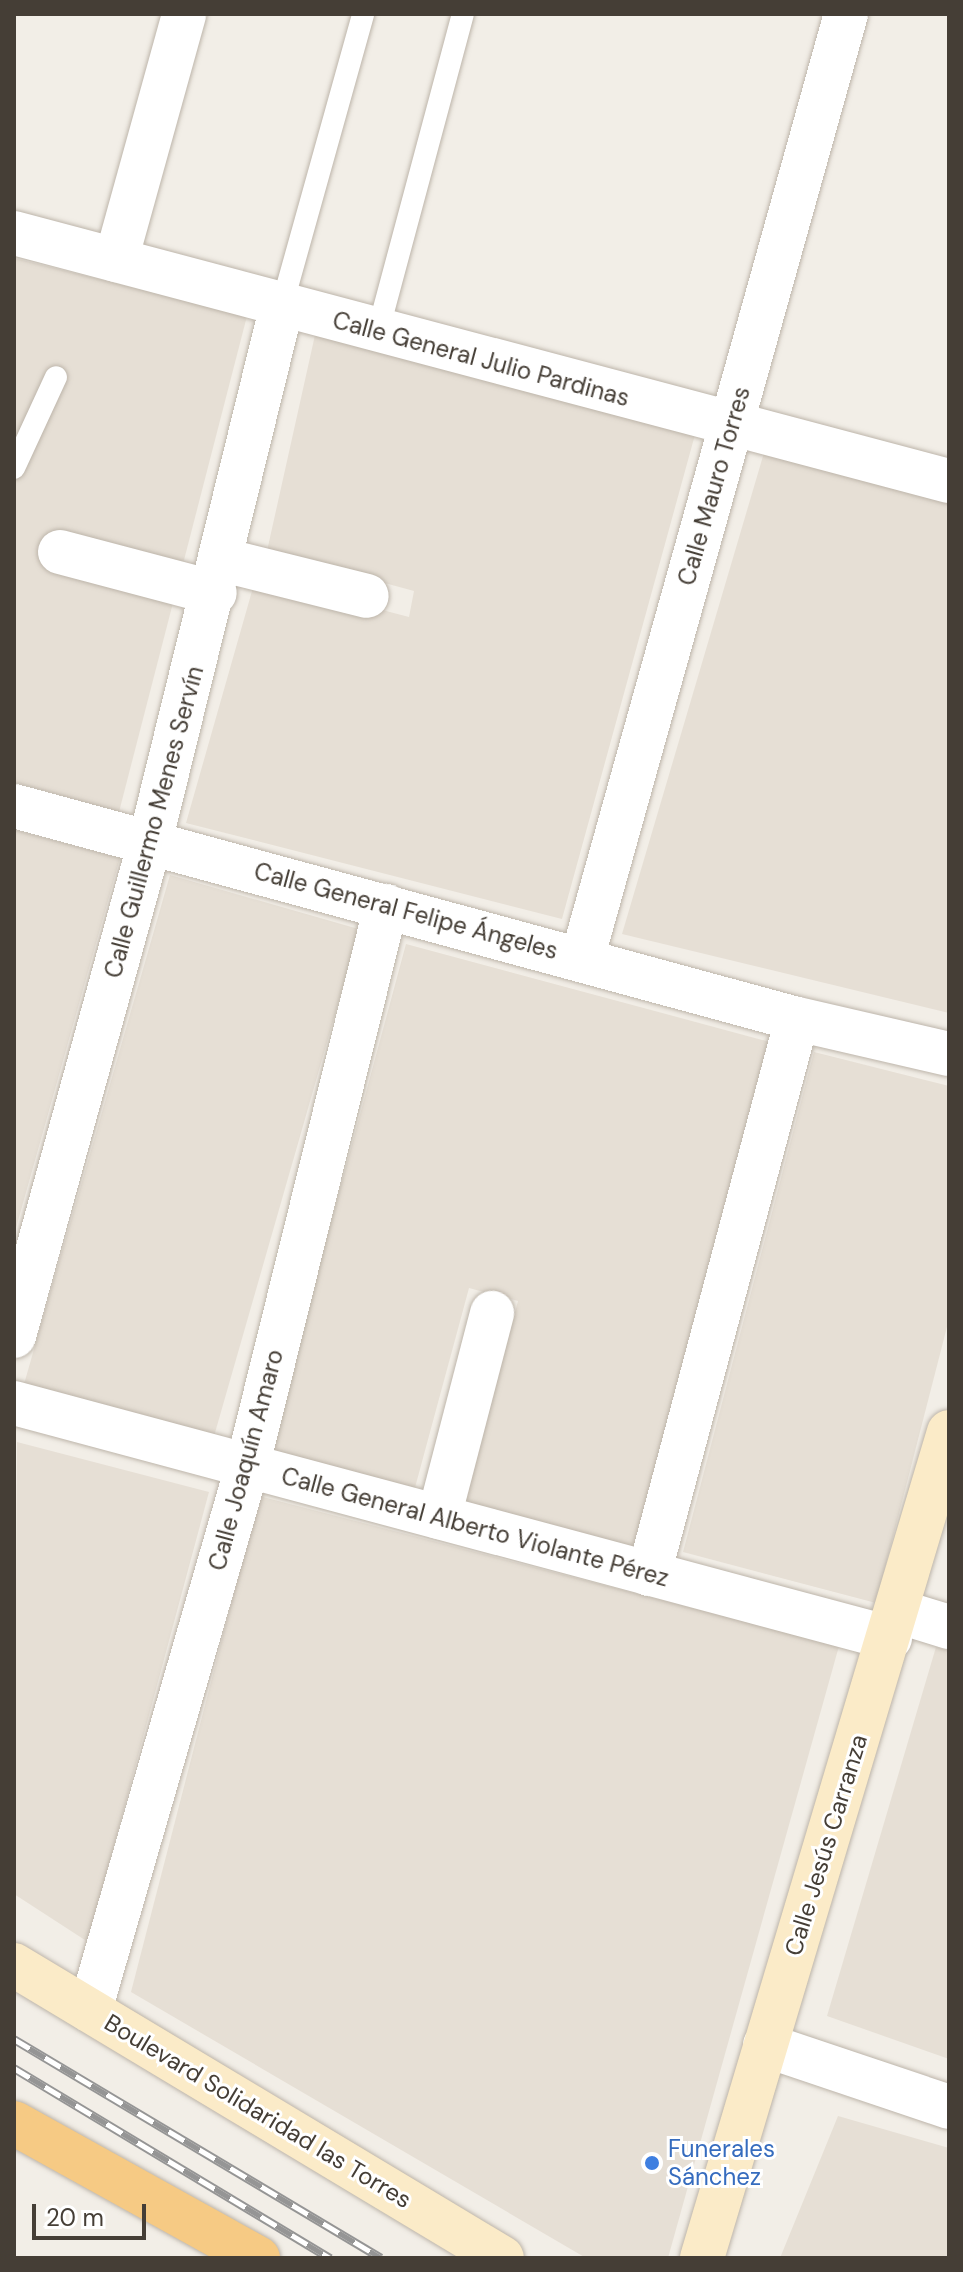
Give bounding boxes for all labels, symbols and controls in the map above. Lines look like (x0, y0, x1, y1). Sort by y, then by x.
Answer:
street label: Calle General Julio Pardinas (330, 306, 632, 412)
street label: Calle Mauro Torres (672, 383, 756, 589)
street label: Calle Guillermo Menes Servín (98, 663, 210, 981)
street label: Calle General Felipe Ángeles (251, 857, 561, 965)
street label: Calle Joaquín Amaro (203, 1346, 289, 1574)
street label: Calle General Alberto Violante Pérez (278, 1461, 672, 1593)
street label: Calle Jesús Carranza (779, 1731, 873, 1959)
street label: Boulevard Solidaridad las Torres (99, 2008, 417, 2214)
place label: Funerales Sánchez (668, 2135, 775, 2191)
marker: Funerales Sánchez (643, 2154, 661, 2172)
scale bar (36, 2188, 150, 2238)
text: 20 m (46, 2202, 104, 2233)

